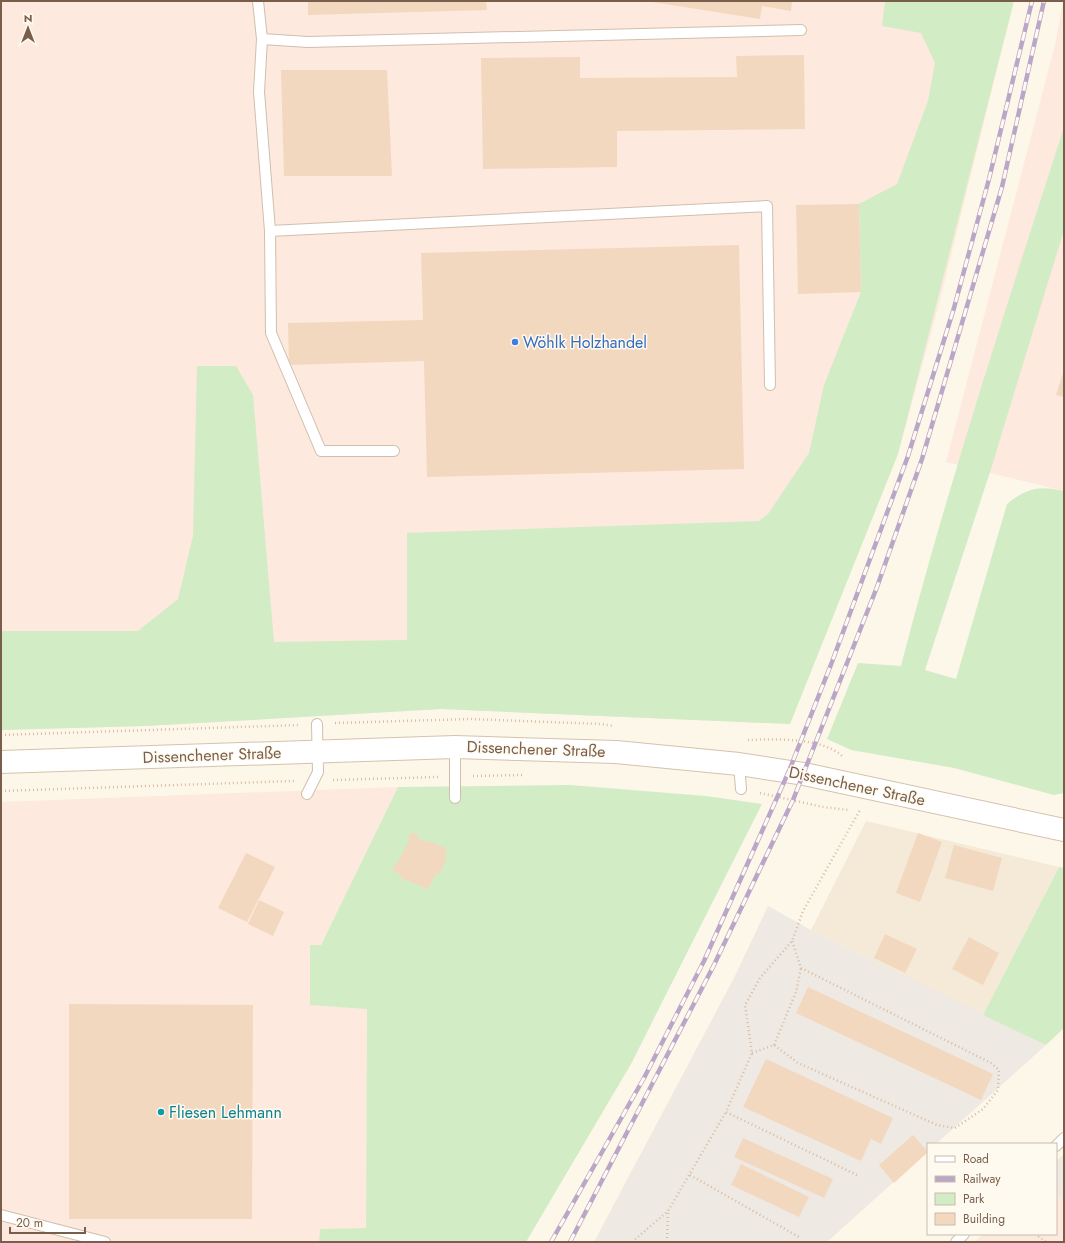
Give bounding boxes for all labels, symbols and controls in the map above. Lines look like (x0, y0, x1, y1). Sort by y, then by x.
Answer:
north arrow (8, 8, 48, 48)
text: N (24, 10, 32, 26)
place label: Wöhlk Holzhandel (523, 331, 647, 354)
marker: Wöhlk Holzhandel (510, 337, 520, 347)
street label: Dissenchener Straße (466, 735, 606, 763)
street label: Dissenchener Straße (142, 741, 282, 769)
street label: Dissenchener Straße (787, 760, 927, 812)
place label: Fliesen Lehmann (169, 1101, 282, 1124)
marker: Fliesen Lehmann (156, 1107, 166, 1117)
legend (927, 1143, 1057, 1235)
text: Road (963, 1150, 989, 1168)
text: Railway (963, 1170, 1001, 1188)
text: Park (963, 1190, 985, 1208)
scale bar (10, 1209, 85, 1235)
text: Building (963, 1210, 1005, 1228)
text: 20 m (16, 1214, 43, 1232)

